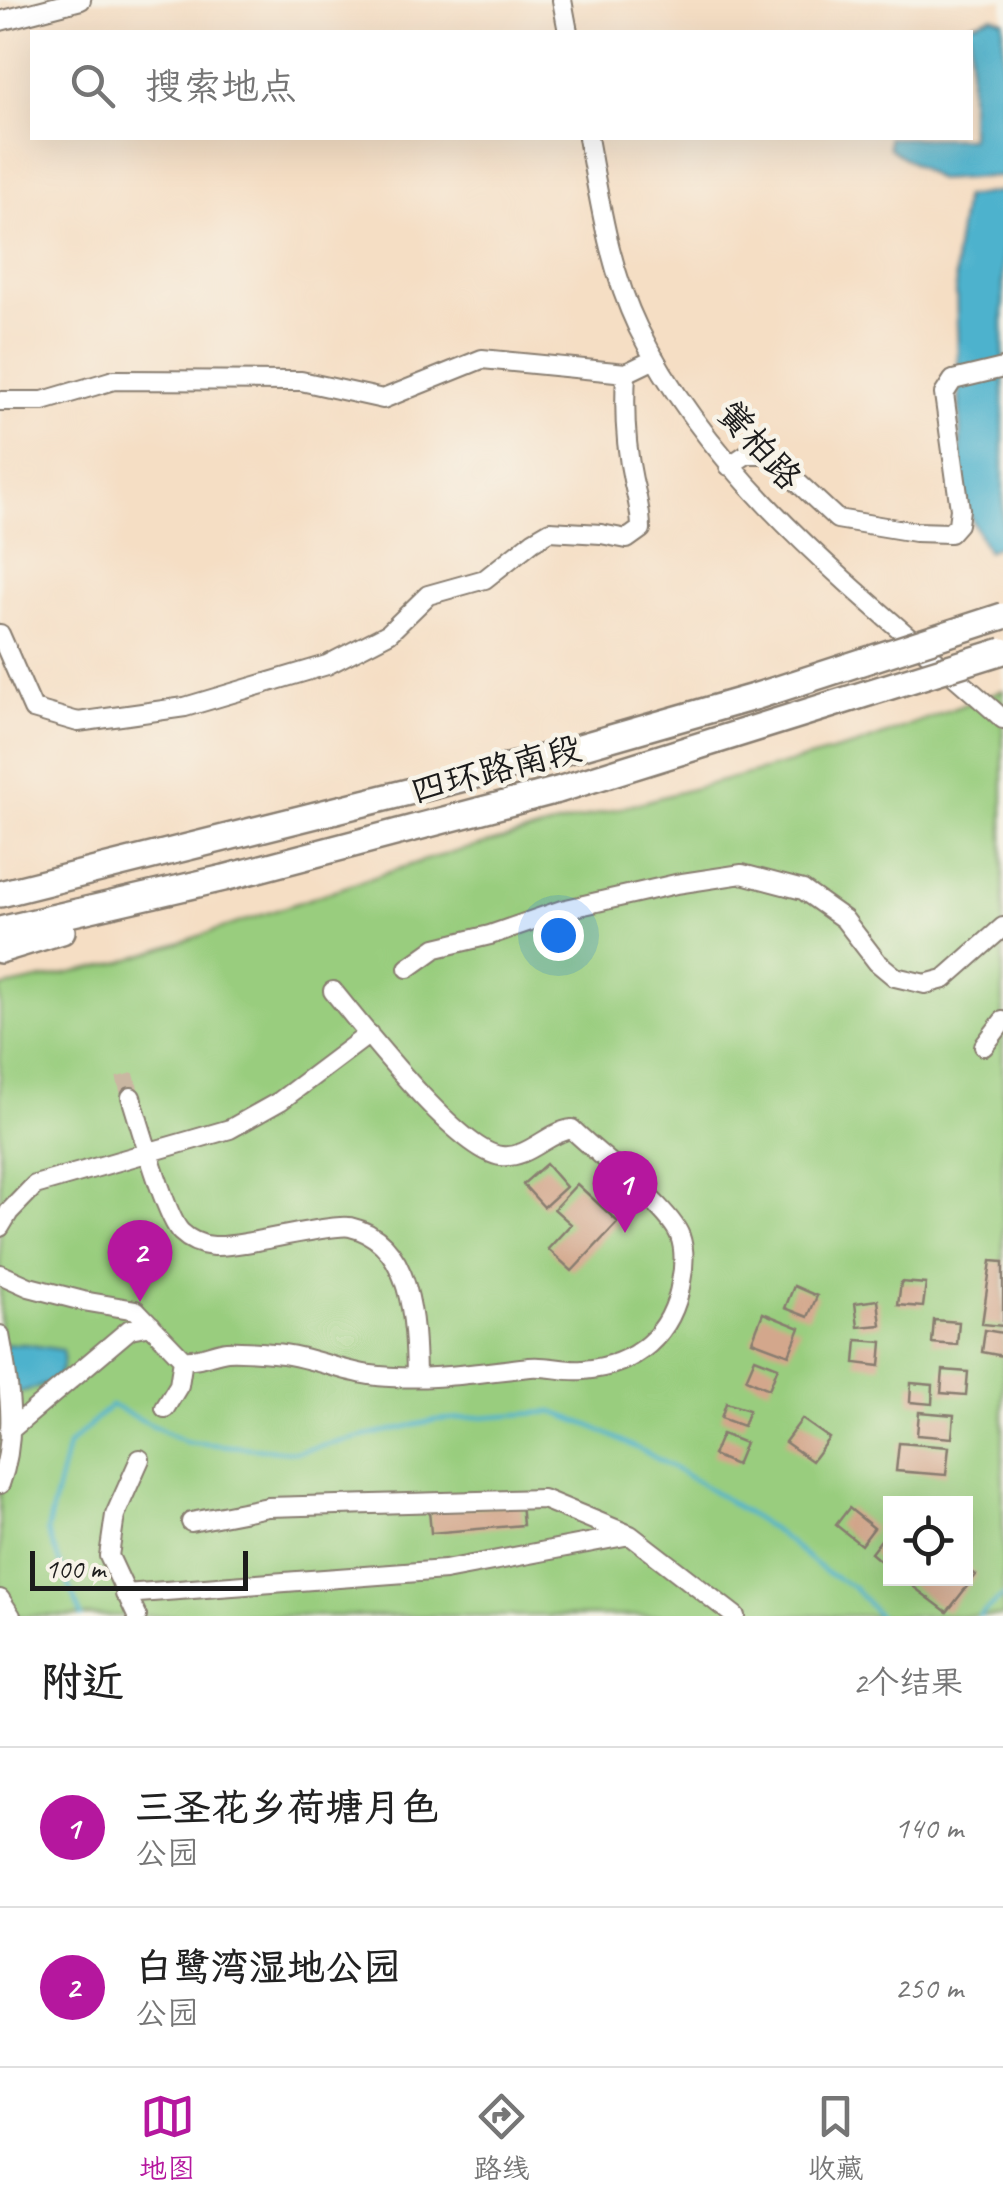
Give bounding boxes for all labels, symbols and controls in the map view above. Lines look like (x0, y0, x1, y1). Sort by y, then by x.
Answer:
search box (30, 30, 973, 140)
icon: search (65, 58, 120, 113)
text: 搜索地点 (145, 63, 297, 110)
street label: 黉柏路 (708, 391, 811, 499)
street label: 四环路南段 (406, 725, 586, 814)
your location (533, 910, 584, 961)
pin: 1 (592, 1150, 658, 1233)
pin: 2 (108, 1220, 172, 1302)
map controls (883, 1496, 973, 1586)
button: locate (883, 1496, 973, 1586)
scale bar (30, 1546, 248, 1590)
text: 100 m (45, 1551, 105, 1586)
text: 附近 (40, 1656, 124, 1709)
text: 2个结果 (853, 1662, 963, 1703)
text: 三圣花乡荷塘月色 (135, 1784, 439, 1831)
text: 1 (65, 1807, 80, 1848)
text: 140 m (894, 1807, 963, 1848)
text: 公园 (135, 1833, 199, 1874)
text: 白鹭湾湿地公园 (135, 1944, 401, 1991)
text: 2 (65, 1967, 80, 2008)
text: 250 m (894, 1967, 963, 2008)
text: 公园 (135, 1993, 199, 2034)
tab: 地图 (139, 2089, 195, 2186)
tab: 路线 (473, 2089, 530, 2186)
tab: 收藏 (808, 2089, 864, 2186)

